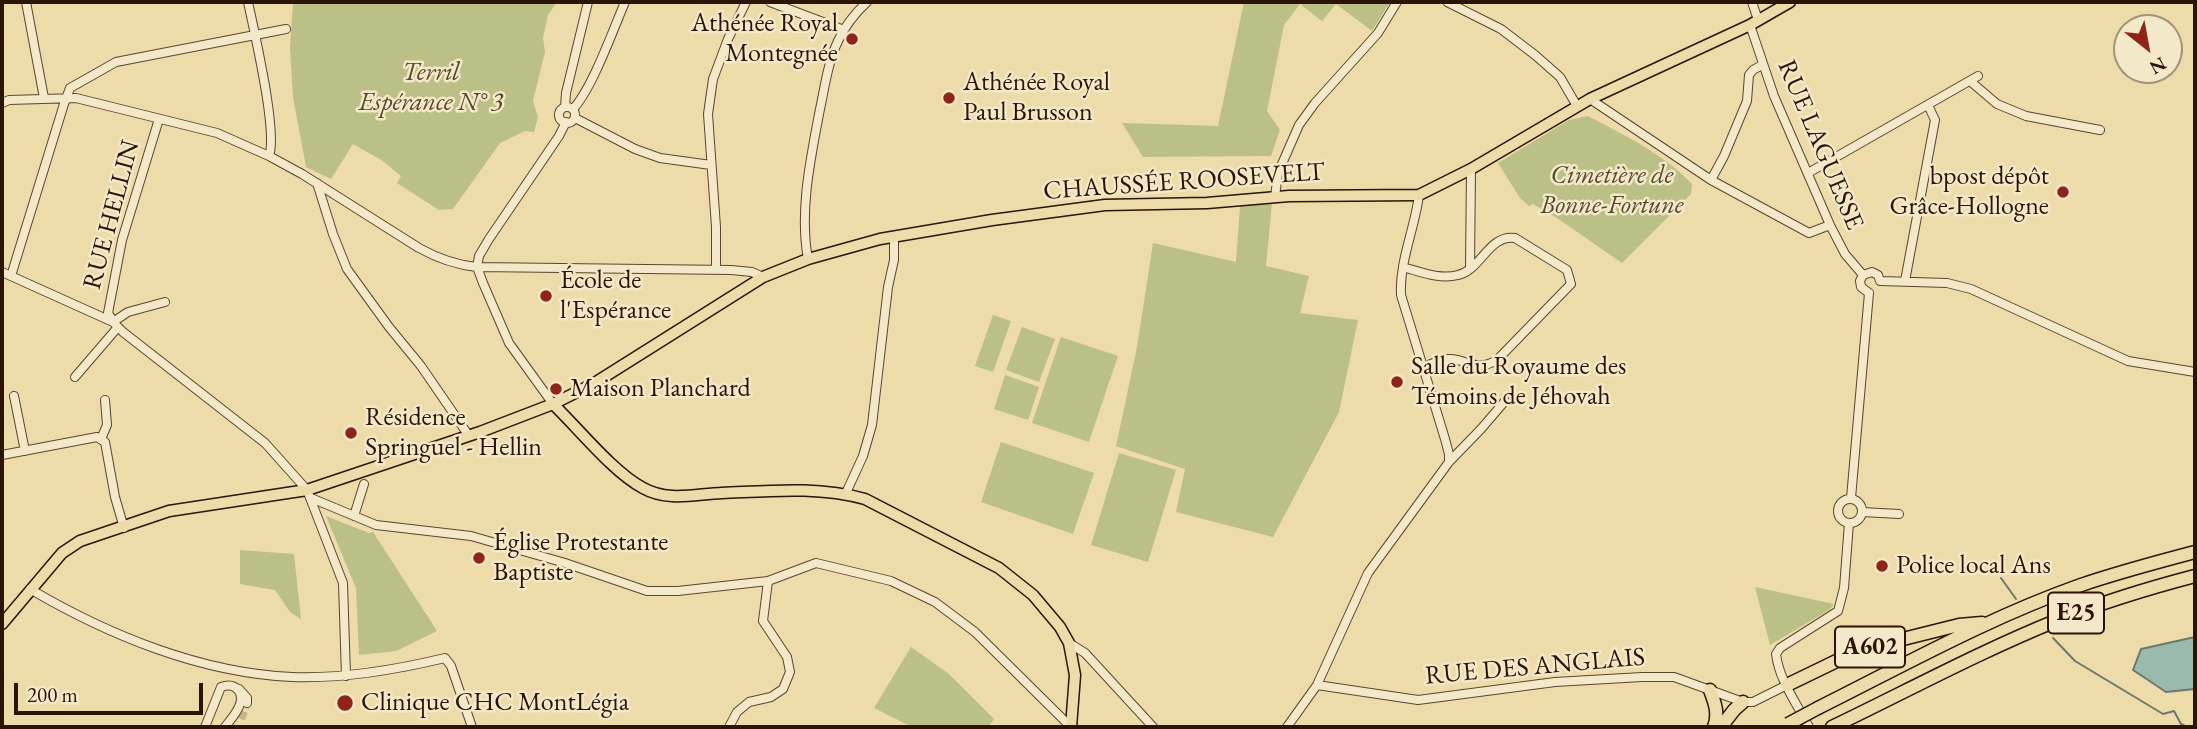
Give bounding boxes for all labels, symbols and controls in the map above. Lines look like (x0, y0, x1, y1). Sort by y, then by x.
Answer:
place label: Athénée Royal Montegnée (691, 8, 838, 70)
north arrow (2113, 14, 2183, 84)
marker: Athénée Royal Montegnée (844, 31, 860, 47)
text: N (2145, 51, 2171, 80)
street label: RUE LAGUESSE (1770, 55, 1870, 235)
park label: Terril Espérance N° 3 (359, 57, 503, 119)
place label: Athénée Royal Paul Brusson (963, 67, 1110, 128)
marker: Athénée Royal Paul Brusson (941, 90, 957, 106)
street label: RUE HELLIN (77, 137, 147, 293)
street label: CHAUSSÉE ROOSEVELT (1042, 157, 1326, 207)
park label: Cimetière de Bonne-Fortune (1540, 160, 1684, 222)
place label: bpost dépôt Grâce-Hollogne (1890, 161, 2049, 222)
marker: bpost dépôt Grâce-Hollogne (2055, 184, 2071, 200)
place label: École de l'Espérance (560, 265, 671, 326)
marker: École de l'Espérance (538, 288, 554, 304)
place label: Salle du Royaume des Témoins de Jéhovah (1411, 351, 1626, 412)
place label: Maison Planchard (570, 373, 751, 405)
marker: Salle du Royaume des Témoins de Jéhovah (1389, 374, 1405, 390)
marker: Maison Planchard (548, 381, 564, 397)
place label: Résidence Springuel - Hellin (365, 402, 542, 464)
marker: Résidence Springuel - Hellin (343, 425, 359, 441)
place label: Église Protestante Baptiste (493, 527, 668, 588)
marker: Église Protestante Baptiste (471, 550, 487, 566)
place label: Police local Ans (1896, 550, 2051, 582)
marker: Police local Ans (1874, 558, 1890, 574)
road number: E25 (2048, 592, 2104, 634)
road number: A602 (1835, 626, 1905, 668)
street label: RUE DES ANGLAIS (1424, 642, 1646, 692)
scale bar (18, 670, 206, 714)
text: 200 m (27, 681, 78, 708)
place label: Clinique CHC MontLégia (361, 687, 629, 719)
marker: Clinique CHC MontLégia (335, 693, 355, 713)

